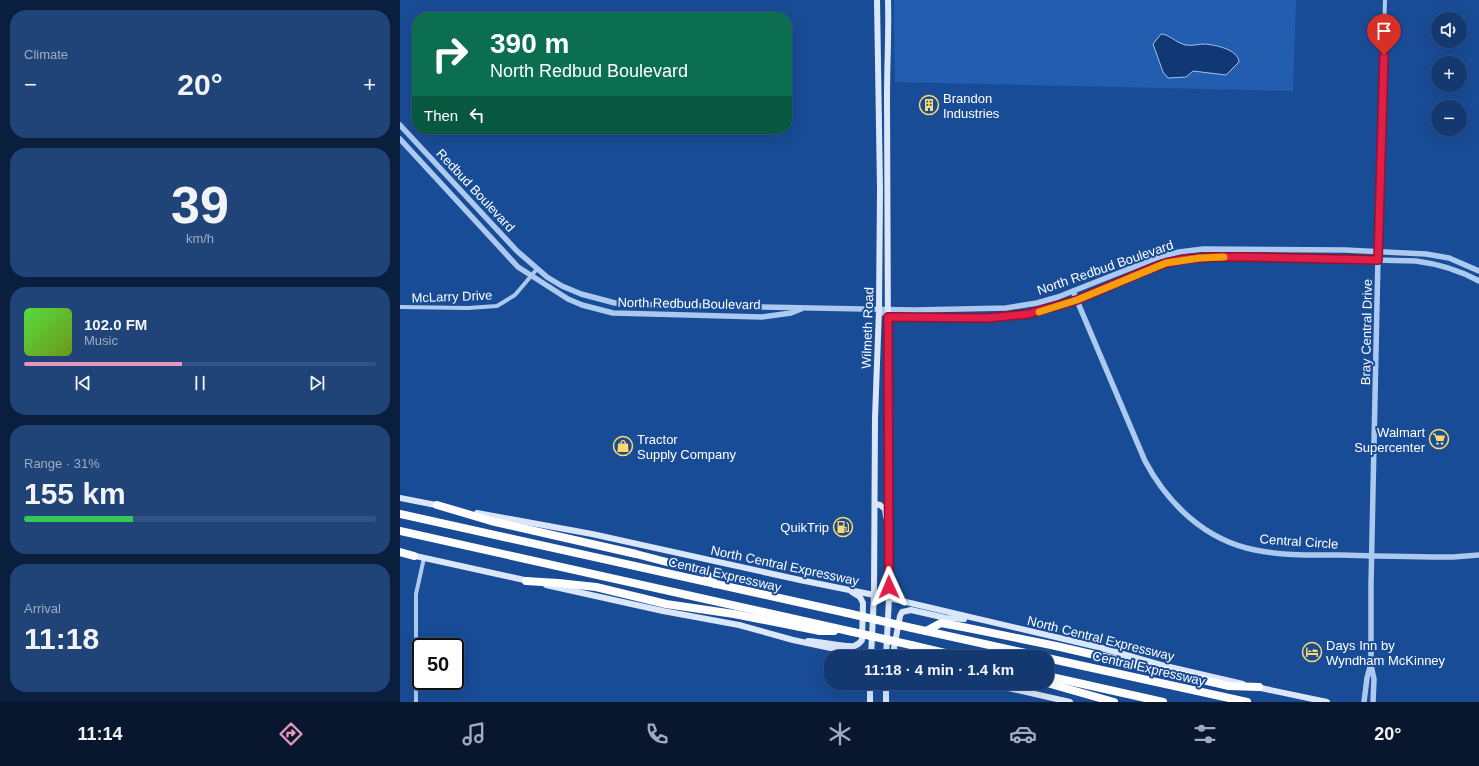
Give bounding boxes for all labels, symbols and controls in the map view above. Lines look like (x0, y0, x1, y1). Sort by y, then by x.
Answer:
map controls (1431, 12, 1467, 136)
button: sound (1431, 12, 1467, 48)
pin (1367, 14, 1401, 55)
icon: arrive (1373, 20, 1395, 42)
icon: right (424, 28, 476, 80)
text: 390 m (490, 28, 569, 59)
text: Climate (24, 47, 68, 62)
button: + (1431, 56, 1467, 92)
text: North Redbud Boulevard (490, 61, 688, 81)
text: 20° (177, 68, 223, 101)
text: − (24, 72, 37, 97)
text: + (363, 72, 376, 97)
place label: Brandon Industries (943, 91, 1000, 121)
building icon: Brandon Industries (918, 94, 940, 116)
button: − (1431, 100, 1467, 136)
icon: left (466, 104, 488, 126)
text: Then (424, 107, 458, 124)
street label: Redbud Boulevard (433, 146, 518, 235)
text: 39 (171, 176, 229, 234)
text: km/h (186, 231, 214, 246)
street label: North Redbud Boulevard (1035, 237, 1175, 298)
street label: Bray Central Drive (1358, 279, 1375, 385)
street label: Wilmeth Road (859, 287, 876, 369)
street label: McLarry Drive (411, 288, 493, 305)
street label: North Redbud Boulevard (617, 295, 761, 312)
text: 102.0 FM (84, 316, 147, 333)
text: Music (84, 333, 118, 348)
icon: previous (72, 372, 94, 394)
icon: pause (189, 372, 211, 394)
icon: next (306, 372, 328, 394)
place label: Walmart Supercenter (1354, 425, 1426, 455)
supermarket icon: Walmart Supercenter (1428, 428, 1450, 450)
place label: Tractor Supply Company (637, 432, 736, 462)
shop icon: Tractor Supply Company (612, 435, 634, 457)
text: Range · 31% (24, 456, 100, 471)
text: 155 km (24, 477, 126, 510)
fuel station icon: QuikTrip (832, 516, 854, 538)
place label: QuikTrip (780, 520, 829, 535)
street label: Central Circle (1259, 531, 1339, 552)
street label: North Central Expressway (710, 542, 860, 588)
street label: Central Expressway (667, 553, 783, 595)
position arrow (868, 566, 910, 608)
text: Arrival (24, 601, 61, 616)
street label: North Central Expressway (1026, 613, 1176, 664)
text: 11:18 (24, 622, 99, 655)
speed limit sign: 50 (412, 638, 464, 690)
place label: Days Inn by Wyndham McKinney (1326, 638, 1446, 668)
hotel icon: Days Inn by Wyndham McKinney (1301, 641, 1323, 663)
street label: Central Expressway (1091, 648, 1207, 689)
text: 11:18 · 4 min · 1.4 km (864, 661, 1014, 678)
icon: directions (277, 720, 305, 748)
icon: music (460, 720, 488, 748)
icon: phone (643, 720, 671, 748)
icon: climate (826, 720, 854, 748)
icon: car (1009, 720, 1037, 748)
icon: filters (1191, 720, 1219, 748)
text: 11:14 (77, 724, 122, 744)
text: 20° (1374, 724, 1401, 744)

